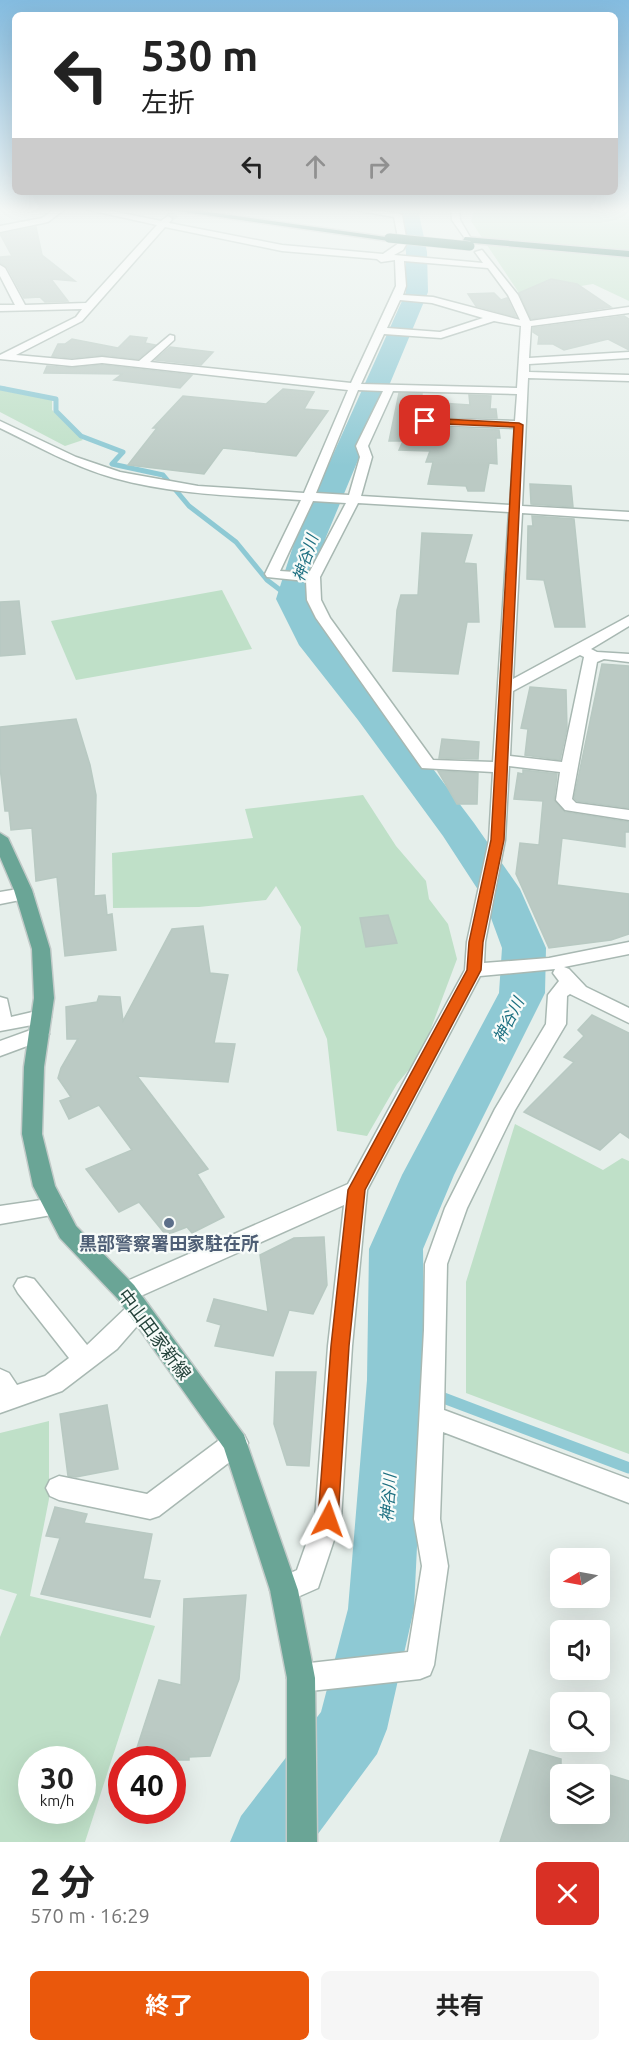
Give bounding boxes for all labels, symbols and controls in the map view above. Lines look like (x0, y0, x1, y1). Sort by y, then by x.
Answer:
text: 530 m (141, 32, 258, 79)
icon: left (42, 36, 120, 114)
text: 左折 (141, 87, 195, 117)
icon: left (236, 150, 269, 183)
icon: ahead (299, 150, 332, 183)
icon: right (362, 150, 395, 183)
pin (399, 395, 450, 446)
icon: arrive (408, 404, 441, 437)
water label: 神谷川 (289, 530, 322, 584)
water label: 神谷川 (489, 993, 528, 1045)
marker: 黒部警察署田家駐在所 (162, 1216, 176, 1230)
place label: 黒部警察署田家駐在所 (79, 1233, 259, 1253)
street label: 中山田家新線 (115, 1285, 195, 1383)
water label: 神谷川 (377, 1471, 399, 1523)
position arrow (296, 1487, 360, 1551)
north arrow (550, 1548, 610, 1608)
map controls (550, 1548, 610, 1824)
button: sound (550, 1620, 610, 1680)
button: search (550, 1692, 610, 1752)
speed limit sign: 40 (108, 1746, 186, 1824)
text: 30 (40, 1761, 74, 1795)
button: layers (550, 1764, 610, 1824)
text: km/h (40, 1792, 74, 1809)
text: 2 分 (30, 1861, 95, 1902)
button: close (536, 1862, 599, 1925)
text: 570 m · 16:29 (30, 1904, 150, 1927)
button: 終了 (30, 1971, 309, 2040)
button: 共有 (321, 1971, 599, 2040)

